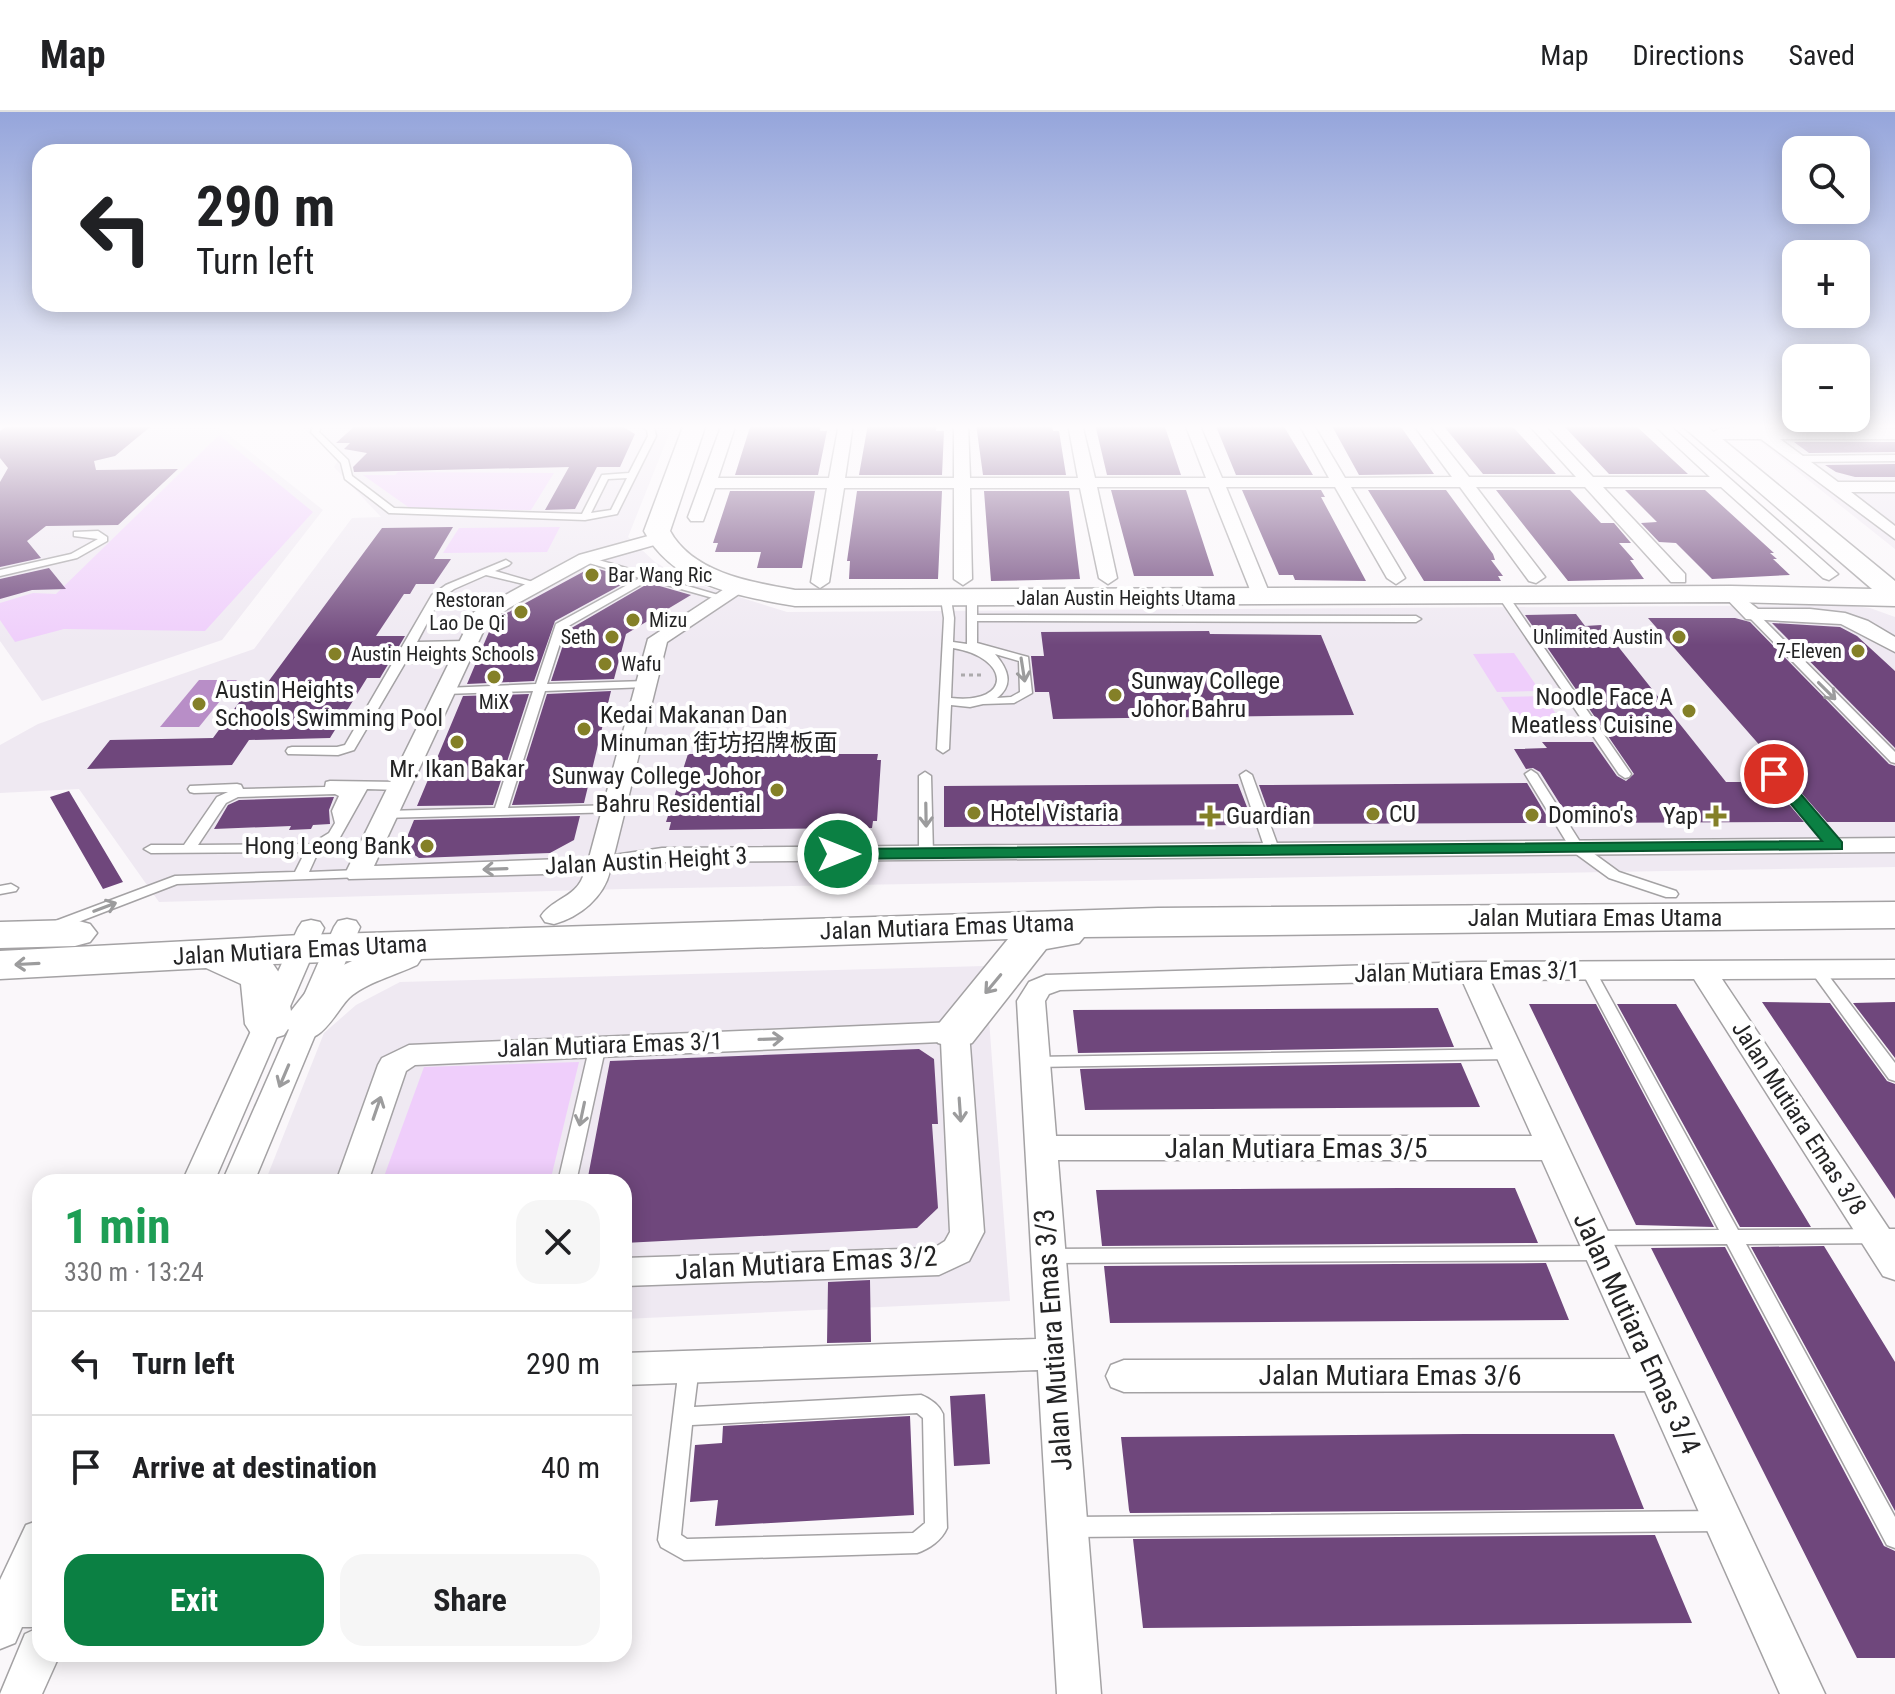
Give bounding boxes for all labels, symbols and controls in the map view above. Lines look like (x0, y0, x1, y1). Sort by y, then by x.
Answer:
text: Map (40, 33, 106, 77)
text: Map (1540, 39, 1589, 72)
text: Directions (1633, 39, 1744, 72)
text: Saved (1788, 39, 1855, 72)
map controls (1782, 136, 1870, 432)
button: search (1782, 136, 1870, 224)
text: 290 m (196, 174, 335, 240)
icon: left (64, 176, 168, 280)
button: + (1782, 240, 1870, 328)
text: Turn left (196, 241, 314, 283)
button: − (1782, 344, 1870, 432)
place label: Bar Wang Ric (608, 563, 712, 587)
marker: Bar Wang Ric (583, 566, 601, 584)
street label: Jalan Austin Heights Utama (1016, 586, 1236, 610)
place label: Restoran Lao De Qi (429, 588, 505, 635)
marker: Restoran Lao De Qi (512, 603, 530, 621)
place label: Mizu (649, 608, 687, 632)
marker: Mizu (624, 611, 642, 629)
place label: Seth (561, 625, 596, 649)
place label: Unlimited Austin (1533, 625, 1663, 649)
marker: Seth (603, 628, 621, 646)
marker: Unlimited Austin (1670, 628, 1688, 646)
place label: 7-Eleven (1776, 639, 1842, 663)
place label: Austin Heights Schools (351, 642, 535, 666)
marker: 7-Eleven (1849, 642, 1867, 660)
marker: Austin Heights Schools (326, 645, 344, 663)
place label: Wafu (621, 652, 662, 676)
marker: Wafu (596, 655, 614, 673)
one-way arrow (1017, 656, 1032, 682)
place label: Sunway College Johor Bahru (1131, 667, 1280, 723)
marker: MiX (485, 668, 503, 686)
place label: Austin Heights Schools Swimming Pool (215, 676, 443, 732)
one-way arrow (1817, 681, 1836, 700)
place label: Noodle Face A Meatless Cuisine (1511, 683, 1673, 739)
marker: Sunway College Johor Bahru (1106, 686, 1124, 704)
place label: MiX (479, 690, 509, 714)
marker: Austin Heights Schools Swimming Pool (190, 695, 208, 713)
place label: Kedai Makanan Dan Minuman 街坊招牌板面 (600, 701, 838, 757)
marker: Noodle Face A Meatless Cuisine (1680, 702, 1698, 720)
marker: Kedai Makanan Dan Minuman 街坊招牌板面 (575, 720, 593, 738)
marker: Mr. Ikan Bakar (448, 733, 466, 751)
pin (1740, 740, 1808, 808)
icon: arrive (1752, 752, 1796, 796)
place label: Mr. Ikan Bakar (389, 755, 525, 783)
place label: Sunway College Johor Bahru Residential (552, 762, 761, 818)
marker: Sunway College Johor Bahru Residential (768, 781, 786, 799)
place label: Hotel Vistaria (990, 799, 1119, 827)
place label: CU (1389, 800, 1416, 828)
one-way arrow (918, 801, 933, 828)
place label: Domino's (1548, 801, 1634, 829)
place label: Guardian (1226, 802, 1311, 830)
place label: Yap (1663, 802, 1698, 830)
marker: Hotel Vistaria (965, 804, 983, 822)
marker: CU (1364, 805, 1382, 823)
marker: Yap (1705, 805, 1727, 827)
marker: Domino's (1523, 806, 1541, 824)
marker: Guardian (1201, 807, 1219, 825)
position arrow (796, 812, 880, 896)
place label: Hong Leong Bank (244, 832, 411, 860)
marker: Hong Leong Bank (418, 837, 436, 855)
street label: Jalan Austin Height 3 (544, 842, 748, 880)
one-way arrow (482, 861, 509, 876)
one-way arrow (92, 899, 117, 913)
street label: Jalan Mutiara Emas Utama (1468, 904, 1722, 932)
street label: Jalan Mutiara Emas Utama (819, 909, 1075, 945)
street label: Jalan Mutiara Emas Utama (172, 929, 428, 971)
street label: Jalan Mutiara Emas 3/1 (1354, 956, 1580, 988)
one-way arrow (14, 957, 41, 972)
one-way arrow (984, 973, 1002, 993)
street label: Jalan Mutiara Emas 3/8 (1726, 1016, 1872, 1220)
street label: Jalan Mutiara Emas 3/1 (497, 1027, 723, 1063)
one-way arrow (757, 1031, 784, 1046)
one-way arrow (275, 1063, 290, 1087)
one-way arrow (371, 1096, 386, 1121)
one-way arrow (953, 1096, 968, 1123)
one-way arrow (574, 1100, 589, 1126)
street label: Jalan Mutiara Emas 3/5 (1164, 1132, 1428, 1165)
text: 1 min (64, 1198, 171, 1255)
button: close (516, 1200, 600, 1284)
street label: Jalan Mutiara Emas 3/4 (1566, 1207, 1708, 1459)
street label: Jalan Mutiara Emas 3/3 (1027, 1208, 1079, 1472)
street label: Jalan Mutiara Emas 3/2 (674, 1240, 938, 1286)
text: 330 m · 13:24 (64, 1257, 204, 1287)
icon: left (64, 1341, 108, 1385)
text: Turn left (132, 1346, 235, 1381)
text: 290 m (526, 1346, 600, 1381)
street label: Jalan Mutiara Emas 3/6 (1258, 1359, 1522, 1392)
icon: arrive (64, 1445, 108, 1489)
text: Arrive at destination (132, 1450, 377, 1485)
text: 40 m (541, 1450, 600, 1485)
button: Exit (64, 1554, 324, 1646)
button: Share (340, 1554, 600, 1646)

